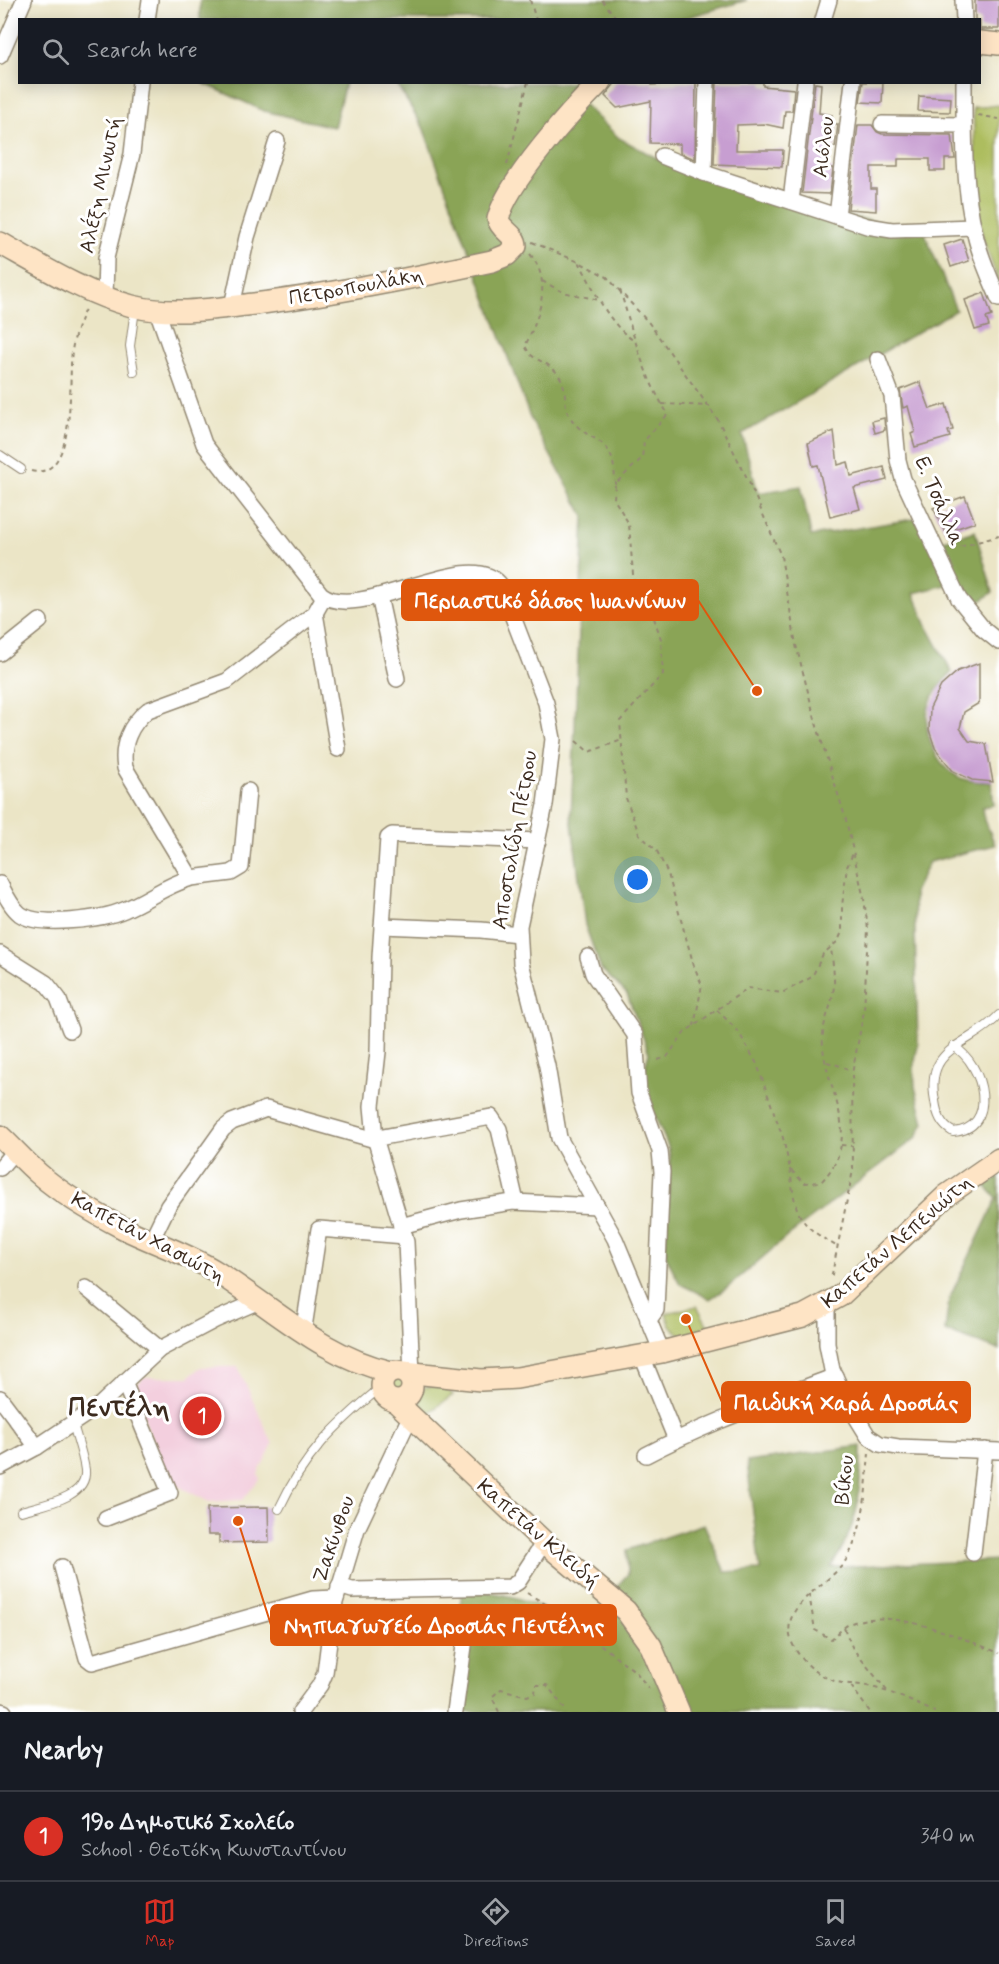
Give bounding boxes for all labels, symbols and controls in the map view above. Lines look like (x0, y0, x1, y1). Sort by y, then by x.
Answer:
search box (18, 18, 981, 84)
icon: search (39, 35, 72, 68)
text: Search here (87, 37, 198, 65)
street label: Αλέξη Μινωτή (72, 114, 129, 256)
street label: Αιόλου (806, 115, 842, 179)
street label: Πετροπουλάκη (286, 261, 426, 313)
street label: Ε. Τσάλλα (908, 452, 970, 550)
callout: Περιαστικό δάσος Ιωαννίνων (402, 580, 698, 620)
text: Περιαστικό δάσος Ιωαννίνων (414, 588, 686, 616)
street label: Αποστολίδη Πέτρου (485, 748, 545, 932)
your location (623, 865, 652, 894)
street label: Καπετάν Λεπενιώτη (816, 1169, 978, 1315)
street label: Καπετάν Χασιώτη (66, 1185, 230, 1291)
callout: Παιδική Χαρά Δροσιάς (722, 1382, 970, 1422)
district label: Πεντέλη (68, 1389, 170, 1426)
text: Παιδική Χαρά Δροσιάς (734, 1390, 959, 1418)
pin: 1 (182, 1394, 222, 1438)
street label: Βίκου (828, 1454, 862, 1506)
street label: Καπετάν Κλειδή (470, 1473, 606, 1595)
street label: Ζακύνθου (306, 1492, 362, 1586)
callout: Νηπιαγωγείο Δροσιάς Πεντέλης (271, 1605, 616, 1645)
text: Νηπιαγωγείο Δροσιάς Πεντέλης (284, 1612, 605, 1641)
text: Nearby (24, 1734, 103, 1768)
text: 19ο Δημοτικό Σχολείο (81, 1809, 294, 1837)
text: 1 (39, 1823, 48, 1850)
text: 340 m (920, 1823, 975, 1850)
text: School · Θεοτόκη Κωνσταντίνου (81, 1837, 346, 1864)
tab: Map (143, 1895, 176, 1952)
tab: Directions (463, 1895, 529, 1952)
tab: Saved (815, 1895, 856, 1952)

